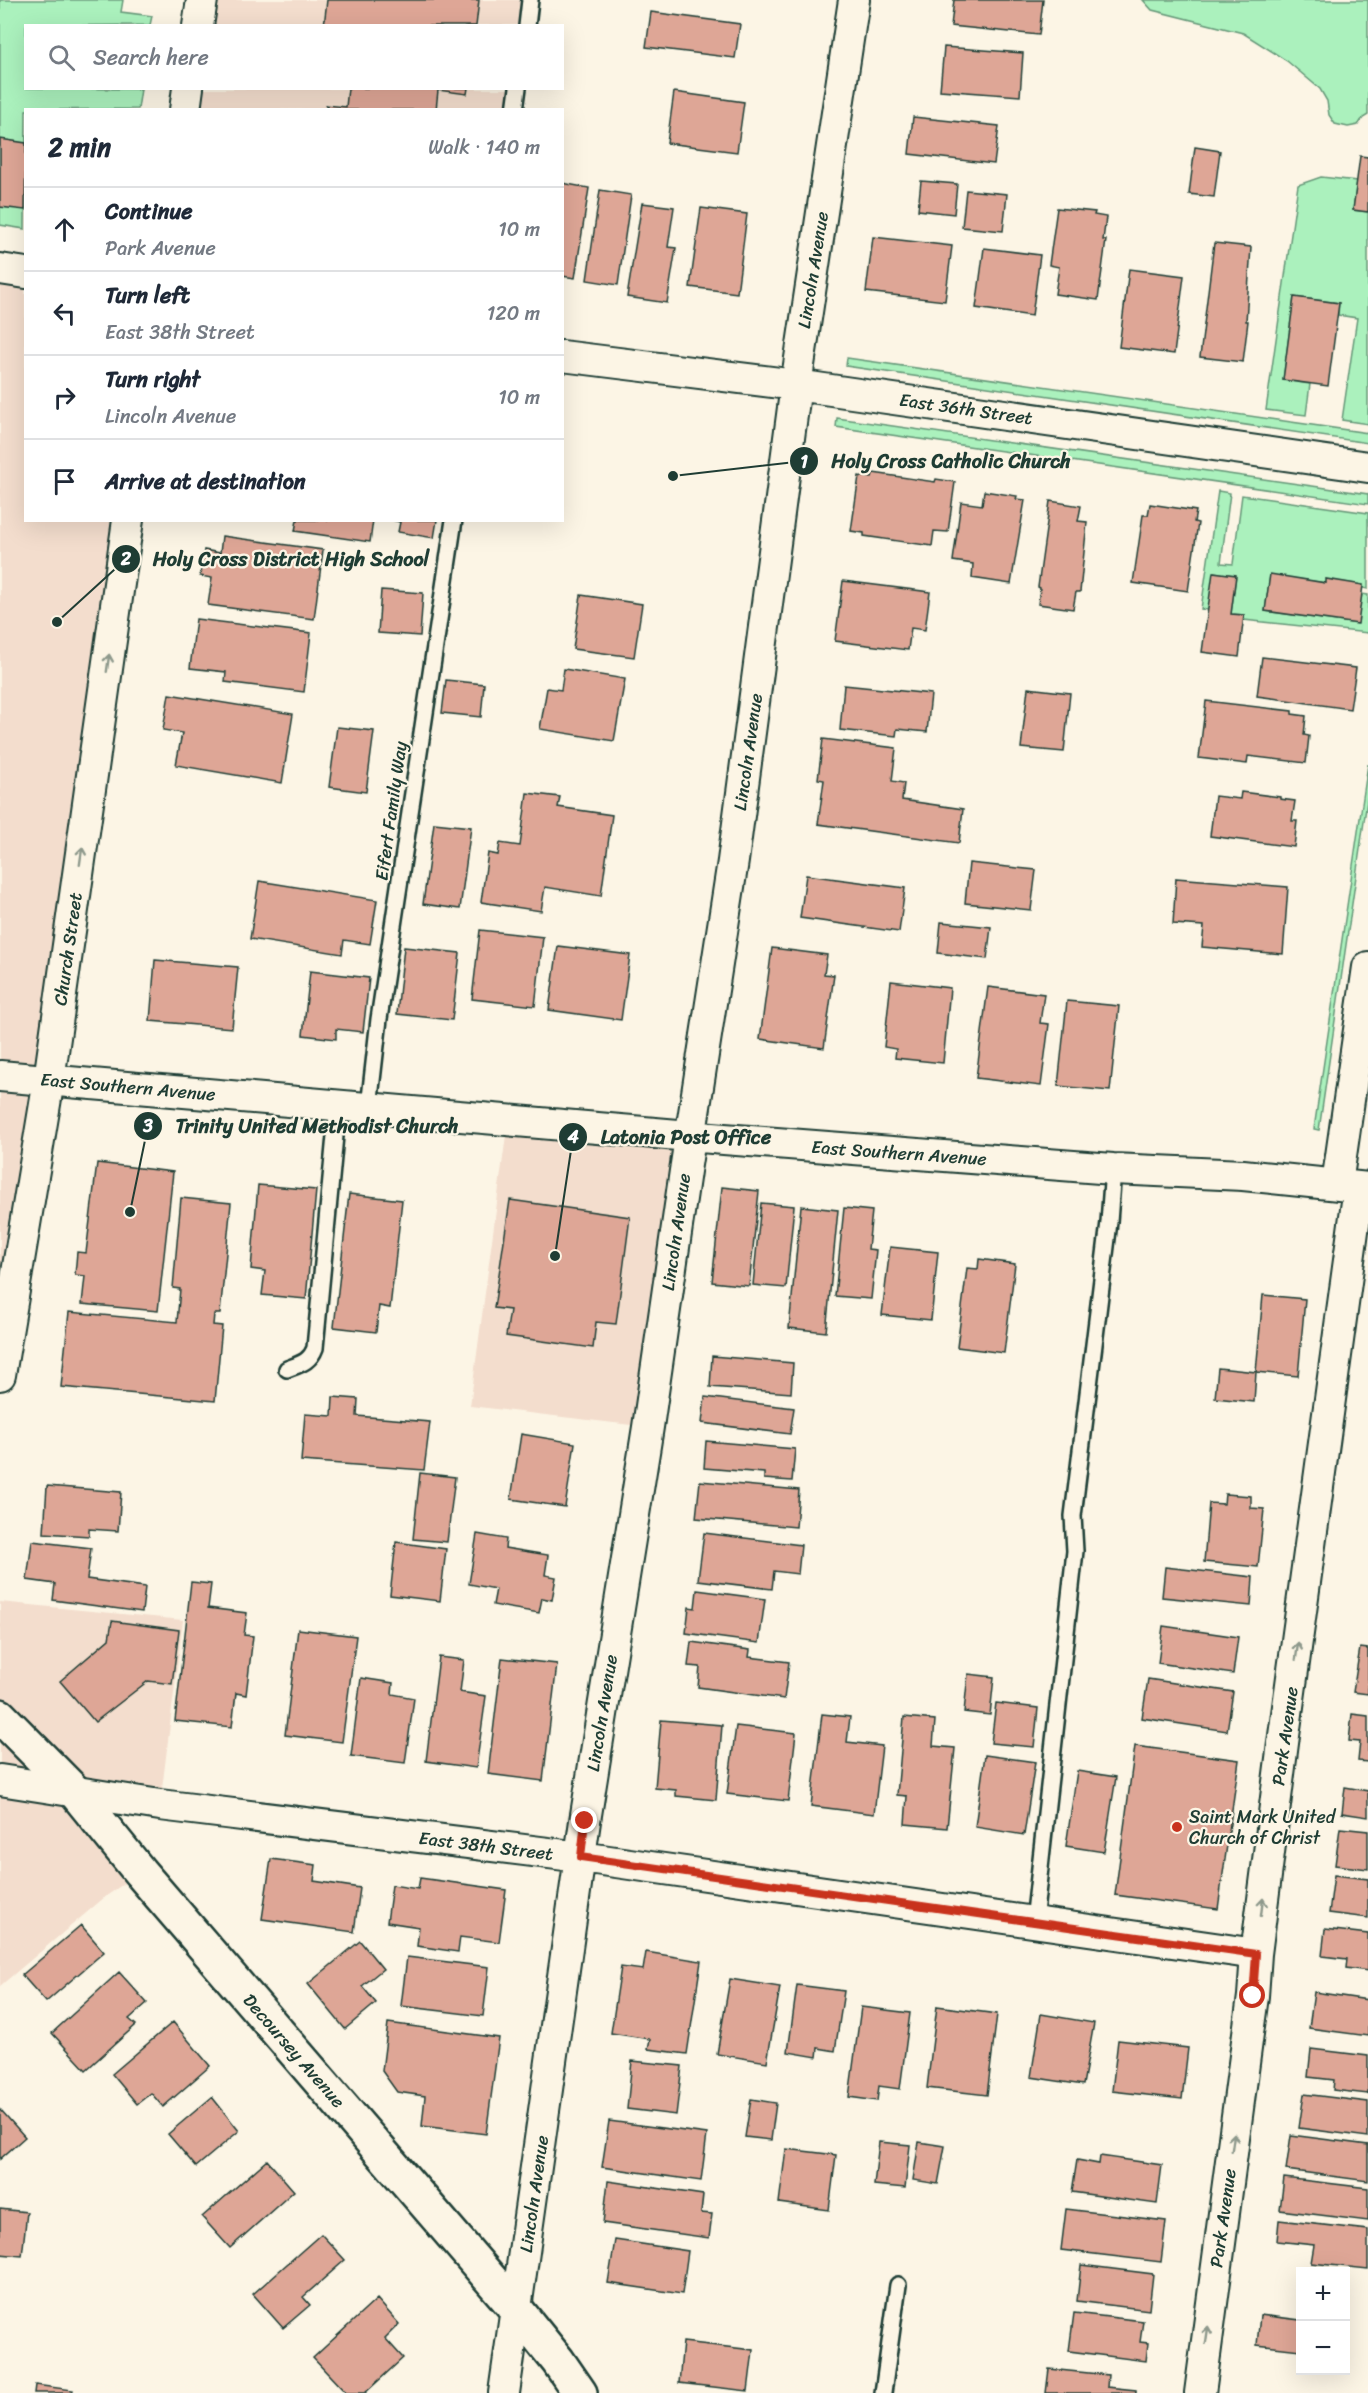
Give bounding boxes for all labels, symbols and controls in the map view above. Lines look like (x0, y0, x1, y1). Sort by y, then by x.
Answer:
search box (24, 24, 564, 90)
text: Search here (93, 38, 209, 77)
icon: search (45, 41, 78, 74)
text: 2 min (48, 124, 111, 170)
text: Walk · 140 m (428, 130, 540, 165)
text: Continue (105, 192, 193, 231)
street label: Lincoln Avenue (788, 209, 838, 331)
text: 10 m (498, 212, 540, 247)
icon: ahead (48, 213, 81, 246)
text: Park Avenue (105, 231, 216, 266)
text: Turn left (105, 276, 190, 315)
text: 120 m (487, 296, 540, 331)
icon: left (48, 297, 81, 330)
text: East 38th Street (105, 315, 255, 350)
text: Turn right (105, 360, 200, 399)
text: 10 m (498, 380, 540, 415)
icon: right (48, 381, 81, 414)
street label: East 36th Street (897, 384, 1035, 434)
text: Lincoln Avenue (105, 399, 236, 434)
callout: Holy Cross Catholic Church (789, 442, 1083, 480)
text: Holy Cross Catholic Church (830, 444, 1071, 479)
text: 1 (800, 446, 808, 478)
text: Arrive at destination (105, 462, 306, 501)
icon: arrive (48, 465, 81, 498)
callout: Holy Cross District High School (111, 540, 441, 578)
text: Holy Cross District High School (152, 542, 431, 577)
text: 2 (120, 543, 132, 575)
one-way arrow (103, 653, 114, 673)
street label: Lincoln Avenue (724, 691, 772, 813)
street label: Eifert Family Way (365, 739, 417, 883)
one-way arrow (76, 847, 87, 866)
street label: Church Street (44, 890, 92, 1008)
street label: East Southern Avenue (39, 1063, 217, 1111)
callout: Trinity United Methodist Church (133, 1107, 472, 1145)
text: Trinity United Methodist Church (175, 1109, 459, 1144)
text: 3 (142, 1110, 153, 1142)
callout: Latonia Post Office (558, 1118, 784, 1156)
text: Latonia Post Office (601, 1120, 772, 1155)
text: 4 (566, 1121, 579, 1153)
street label: East Southern Avenue (810, 1131, 988, 1175)
street label: Lincoln Avenue (652, 1171, 700, 1293)
one-way arrow (1291, 1641, 1302, 1661)
street label: Lincoln Avenue (577, 1652, 627, 1774)
street label: Park Avenue (1262, 1684, 1308, 1788)
place label: Saint Mark United Church of Christ (1189, 1801, 1337, 1854)
route end (571, 1807, 597, 1833)
marker: Saint Mark United Church of Christ (1170, 1820, 1184, 1834)
street label: East 38th Street (417, 1822, 555, 1870)
one-way arrow (1257, 1897, 1268, 1917)
route start (1239, 1982, 1265, 2008)
street label: Decoursey Avenue (235, 1986, 353, 2116)
one-way arrow (1228, 2132, 1239, 2152)
street label: Lincoln Avenue (510, 2133, 558, 2255)
street label: Park Avenue (1200, 2166, 1246, 2270)
map controls (1296, 2267, 1350, 2375)
button: + (1296, 2267, 1350, 2321)
button: − (1296, 2321, 1350, 2375)
one-way arrow (1202, 2326, 1213, 2345)

